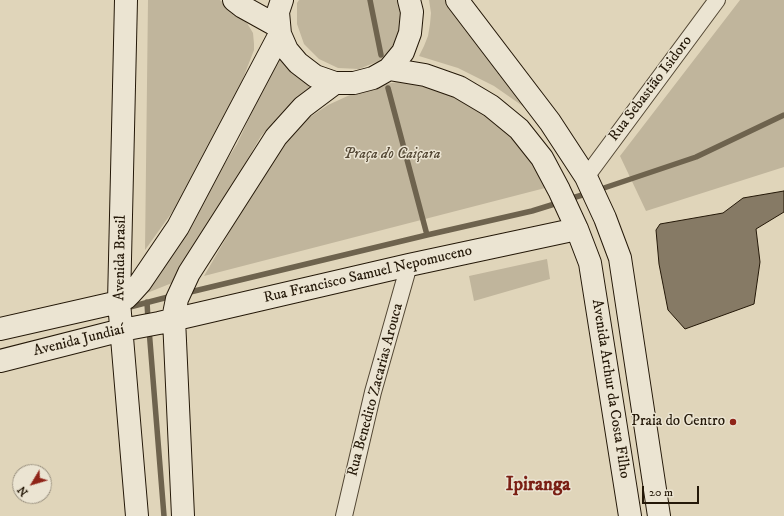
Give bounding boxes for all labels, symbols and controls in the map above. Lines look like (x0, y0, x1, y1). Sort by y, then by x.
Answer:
street label: Rua Sebastião Isidoro (605, 33, 697, 145)
park label: Praça do Caiçara (344, 146, 440, 164)
street label: Avenida Brasil (111, 215, 131, 301)
street label: Rua Francisco Samuel Nepomuceno (262, 242, 474, 308)
street label: Avenida Arthur da Costa Filho (587, 298, 633, 480)
street label: Rua Benedito Zacarias Arouca (344, 301, 408, 479)
street label: Avenida Jundiaí (32, 321, 126, 361)
place label: Praia do Centro (631, 413, 725, 431)
marker: Praia do Centro (728, 417, 738, 427)
north arrow (12, 464, 52, 504)
district label: Ipiranga (506, 475, 570, 497)
scale bar (644, 478, 701, 504)
text: N (15, 483, 32, 499)
text: 20 m (649, 485, 673, 500)

